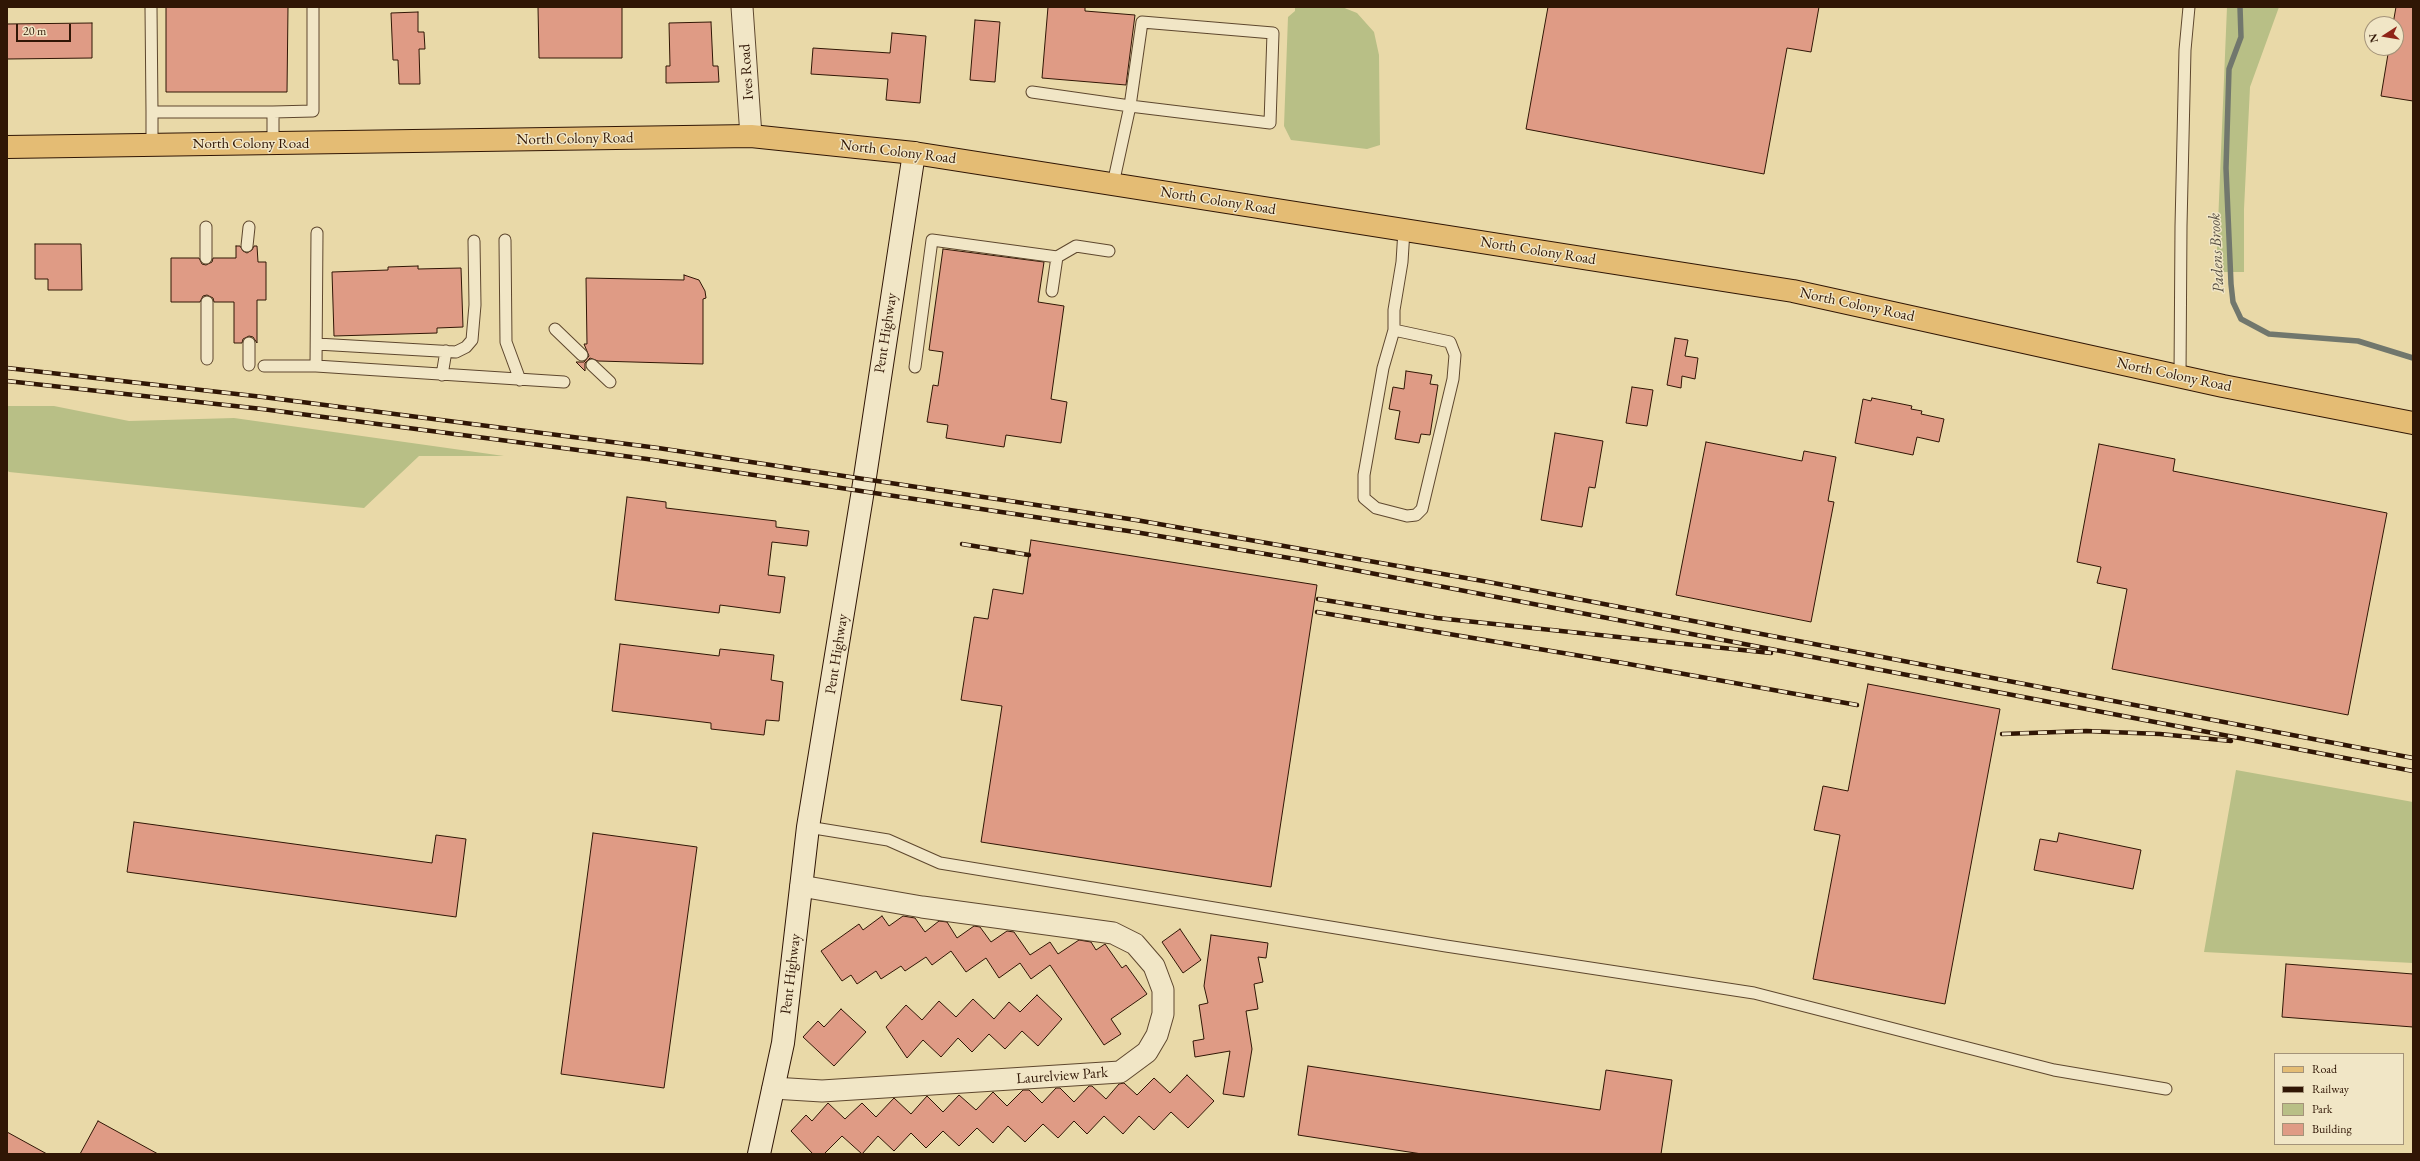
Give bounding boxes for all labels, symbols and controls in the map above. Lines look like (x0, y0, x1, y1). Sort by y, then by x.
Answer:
scale bar (18, 16, 73, 42)
north arrow (2364, 16, 2404, 56)
text: 20 m (23, 23, 46, 39)
text: N (2365, 32, 2381, 44)
street label: Ives Road (736, 43, 758, 101)
street label: North Colony Road (516, 129, 634, 149)
street label: North Colony Road (193, 135, 309, 153)
street label: North Colony Road (839, 136, 957, 168)
street label: North Colony Road (1159, 183, 1277, 219)
water label: Padens Brook (2205, 212, 2229, 294)
street label: North Colony Road (1479, 233, 1597, 269)
street label: North Colony Road (1798, 284, 1916, 326)
street label: Pent Highway (871, 292, 901, 374)
street label: North Colony Road (2115, 354, 2233, 396)
street label: Pent Highway (822, 613, 852, 695)
street label: Pent Highway (777, 933, 805, 1015)
legend (2274, 1053, 2404, 1145)
text: Road (2312, 1061, 2337, 1077)
street label: Laurelview Park (1015, 1064, 1109, 1088)
text: Railway (2312, 1081, 2349, 1097)
text: Park (2312, 1101, 2332, 1117)
text: Building (2312, 1121, 2352, 1137)

